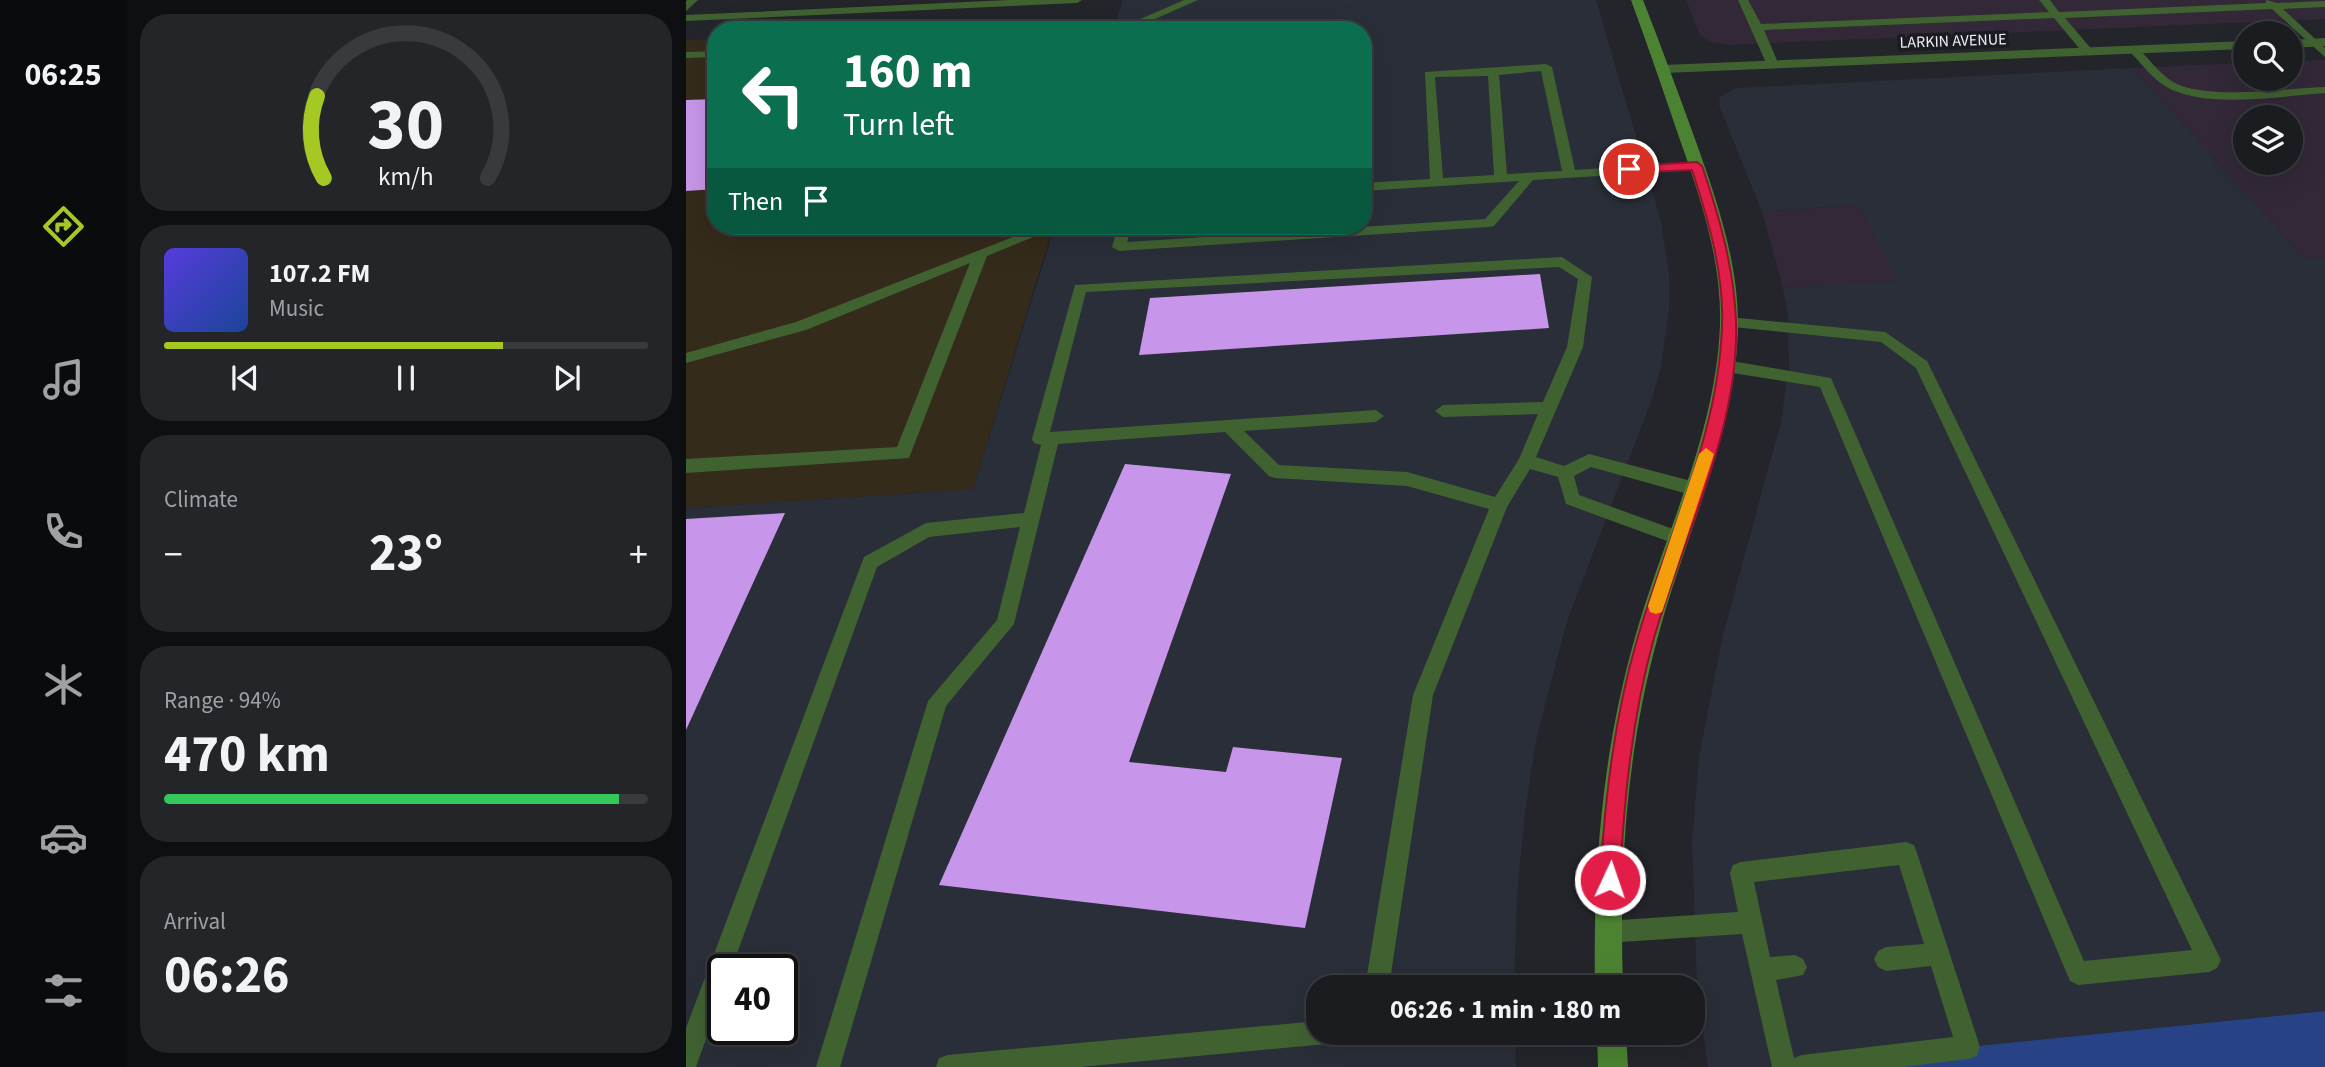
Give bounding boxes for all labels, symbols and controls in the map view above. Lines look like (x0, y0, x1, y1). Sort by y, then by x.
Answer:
map controls (2233, 21, 2303, 175)
button: search (2233, 21, 2303, 91)
street label: LARKIN AVENUE (1899, 28, 2007, 54)
text: 160 m (843, 37, 972, 107)
icon: left (728, 49, 819, 140)
text: 06:25 (24, 52, 102, 98)
text: 30 (368, 74, 444, 178)
text: Turn left (843, 102, 954, 148)
button: layers (2233, 105, 2303, 175)
pin (1599, 139, 1659, 199)
icon: arrive (1610, 150, 1648, 188)
text: km/h (378, 159, 434, 195)
icon: arrive (797, 182, 835, 220)
text: Then (728, 183, 783, 220)
icon: directions (39, 202, 88, 251)
text: 107.2 FM (269, 255, 370, 292)
text: Music (269, 292, 324, 325)
icon: music (39, 355, 88, 404)
icon: previous (226, 359, 264, 397)
icon: pause (387, 359, 425, 397)
icon: next (548, 359, 586, 397)
text: Climate (164, 483, 238, 516)
icon: phone (39, 507, 88, 556)
text: 23° (369, 517, 443, 591)
text: − (164, 528, 183, 582)
text: + (629, 528, 648, 582)
icon: climate (39, 660, 88, 709)
text: Range · 94% (164, 684, 281, 717)
text: 470 km (164, 718, 330, 792)
icon: car (39, 813, 88, 862)
position arrow (1573, 843, 1647, 917)
text: Arrival (164, 905, 226, 938)
text: 06:26 (164, 939, 289, 1013)
speed limit sign: 40 (707, 954, 798, 1045)
icon: filters (39, 966, 88, 1015)
text: 06:26 · 1 min · 180 m (1390, 991, 1621, 1028)

